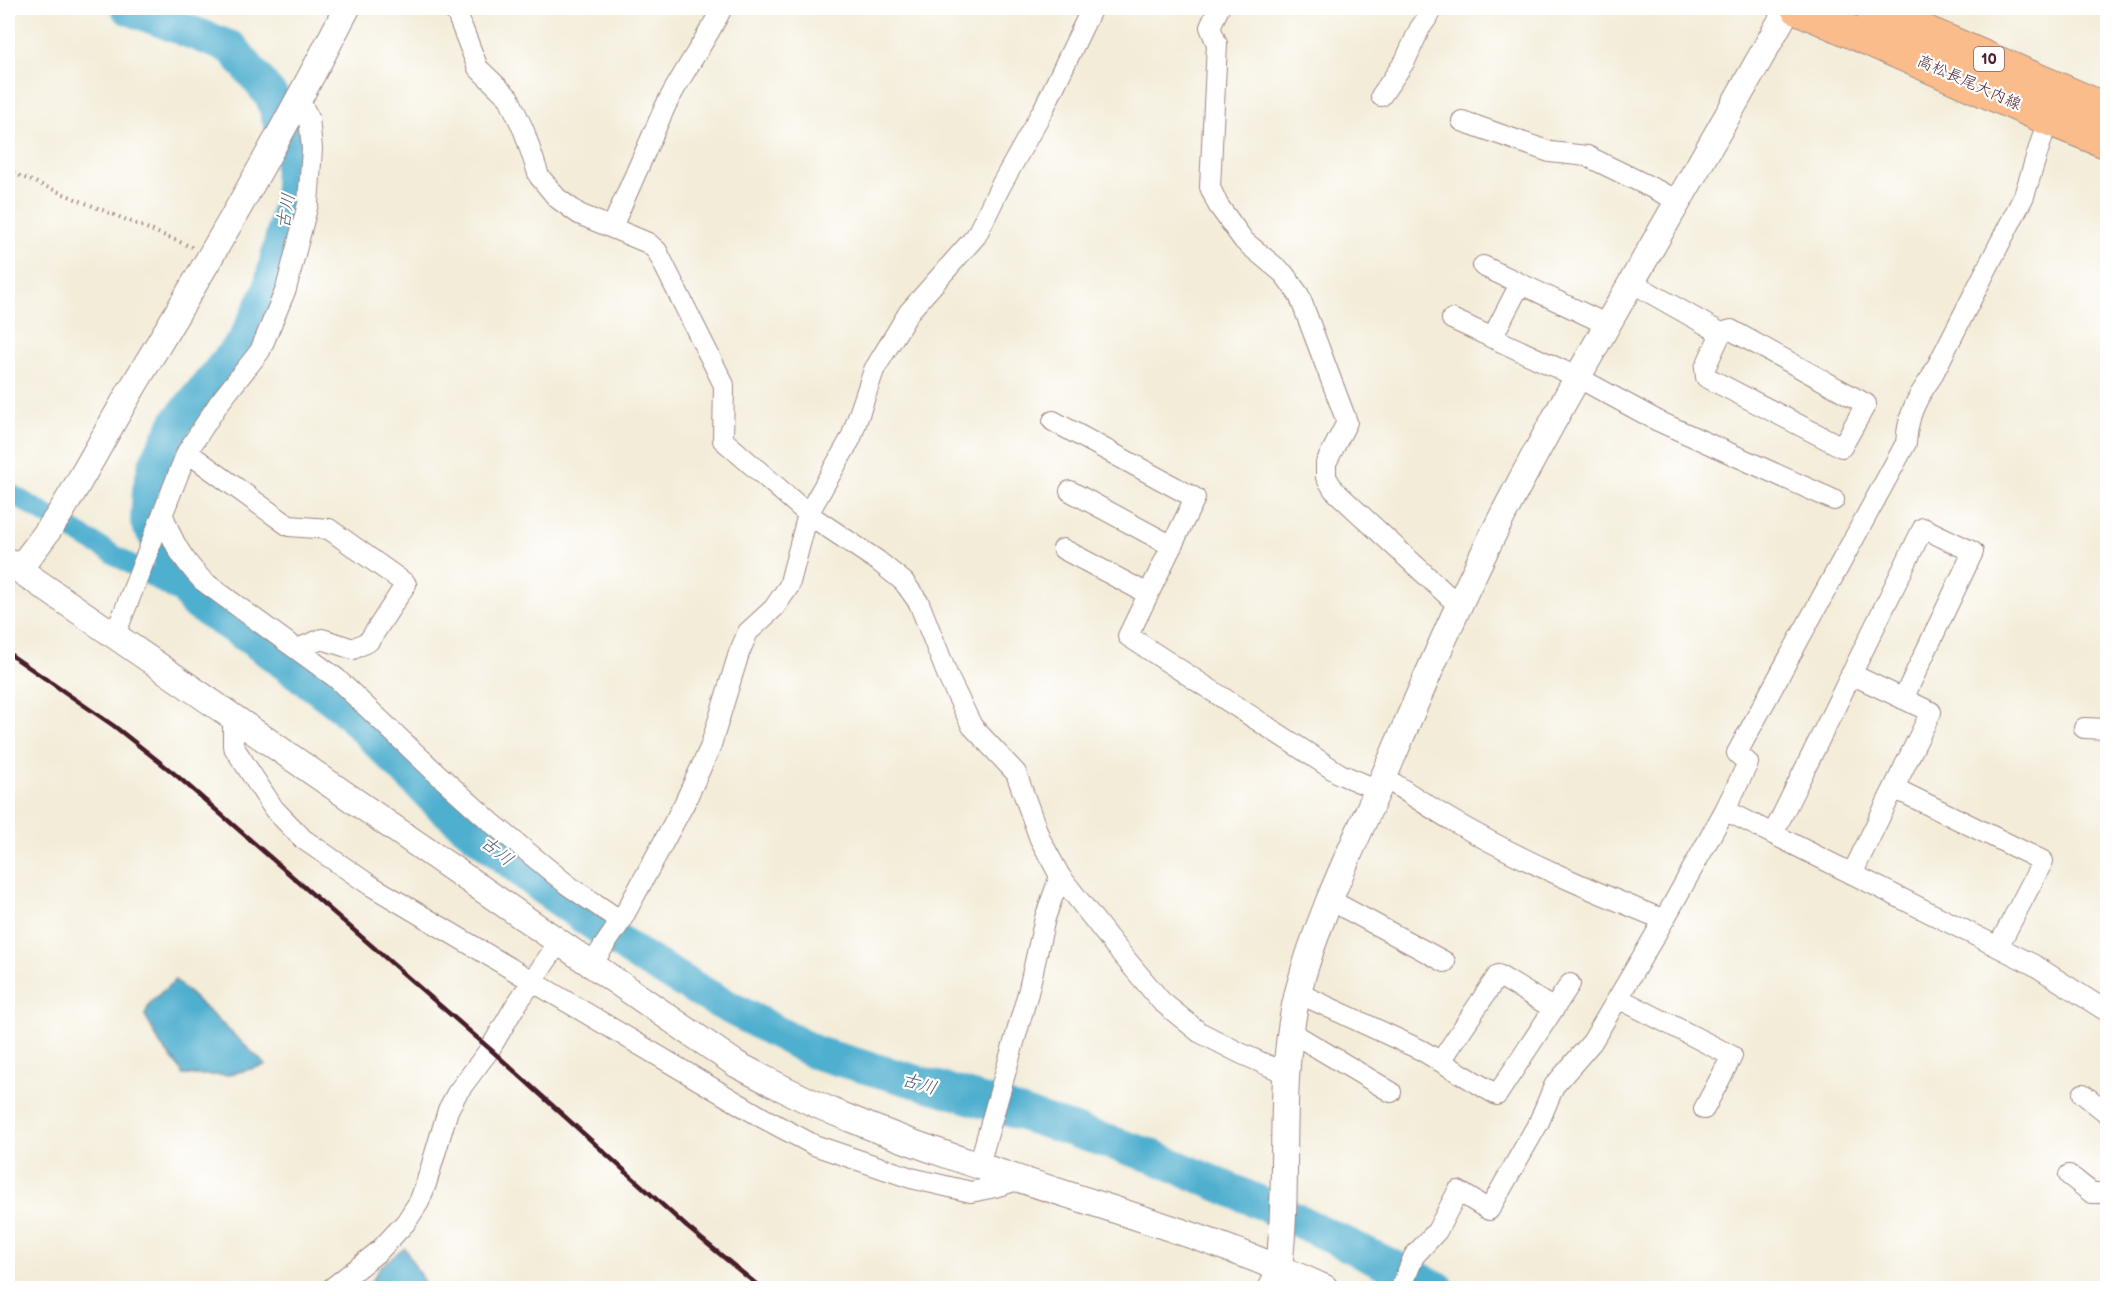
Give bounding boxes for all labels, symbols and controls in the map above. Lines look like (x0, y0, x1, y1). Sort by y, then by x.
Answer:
road number: 10 (1974, 47, 2004, 71)
street label: 高松長尾大内線 (1914, 52, 2024, 114)
water label: 古川 (273, 191, 299, 231)
water label: 古川 (476, 832, 518, 870)
water label: 古川 (899, 1069, 939, 1099)

